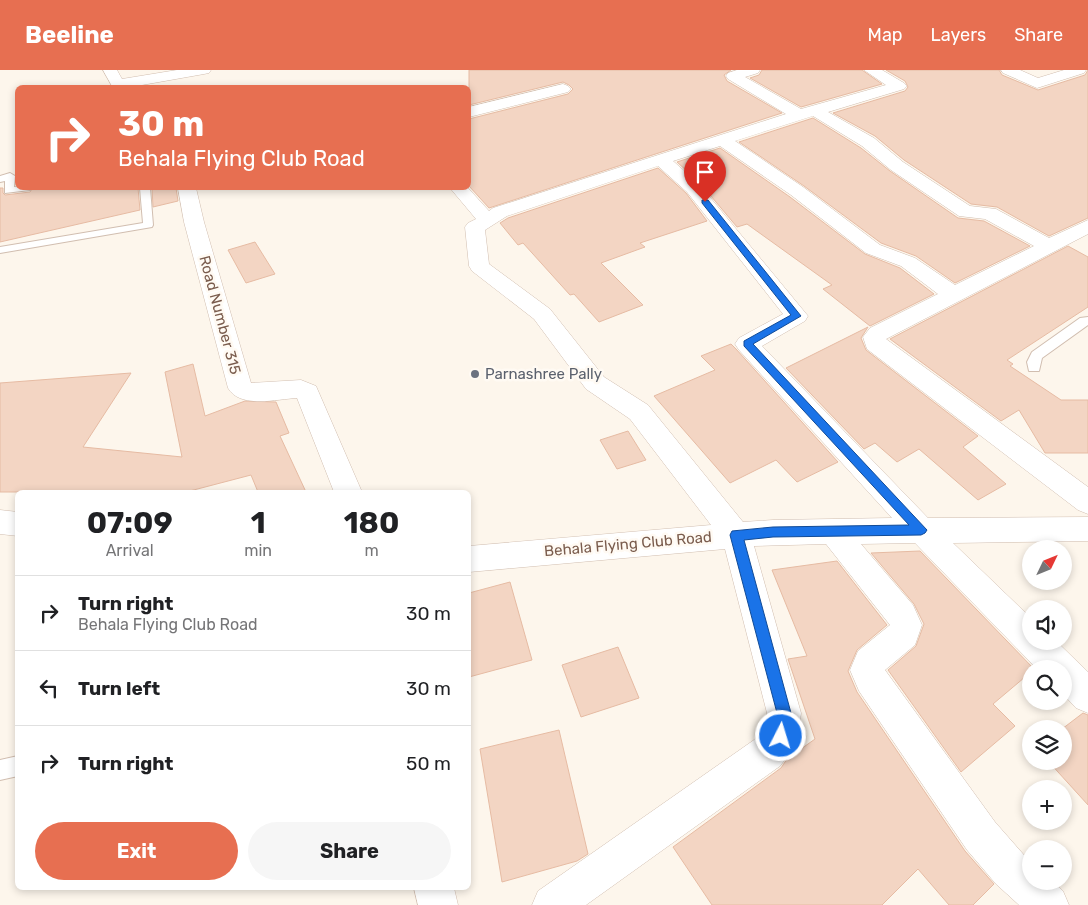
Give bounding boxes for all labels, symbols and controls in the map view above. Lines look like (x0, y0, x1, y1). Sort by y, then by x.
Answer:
text: Beeline (25, 21, 114, 49)
text: Map (868, 24, 903, 46)
text: Layers (931, 24, 986, 46)
text: Share (1014, 24, 1063, 46)
text: 30 m (118, 103, 204, 145)
icon: right (35, 105, 100, 170)
text: Behala Flying Club Road (118, 145, 365, 172)
pin (684, 151, 726, 202)
icon: arrive (691, 158, 719, 186)
street label: Road Number 315 (195, 254, 245, 377)
place label: Parnashree Pally (485, 365, 602, 383)
marker: Parnashree Pally (469, 368, 481, 380)
text: 07:09 (87, 505, 173, 541)
text: 1 (251, 505, 266, 541)
text: 180 (344, 505, 399, 541)
street label: Behala Flying Club Road (543, 528, 713, 560)
north arrow (1022, 540, 1072, 590)
map controls (1022, 540, 1072, 890)
text: Arrival (106, 541, 154, 560)
text: min (244, 541, 272, 560)
text: m (364, 541, 379, 560)
text: Turn right (78, 592, 173, 615)
icon: right (35, 599, 63, 627)
button: sound (1022, 600, 1072, 650)
text: 30 m (406, 602, 451, 625)
text: Behala Flying Club Road (78, 615, 258, 634)
button: search (1022, 660, 1072, 710)
icon: left (35, 674, 63, 702)
text: Turn left (78, 677, 160, 700)
text: 30 m (406, 677, 451, 700)
position arrow (754, 709, 806, 761)
button: layers (1022, 720, 1072, 770)
icon: right (35, 749, 63, 777)
text: Turn right (78, 752, 173, 775)
text: 50 m (406, 752, 451, 775)
button: + (1022, 780, 1072, 830)
button: Exit (35, 822, 238, 880)
button: Share (248, 822, 451, 880)
button: − (1022, 840, 1072, 890)

